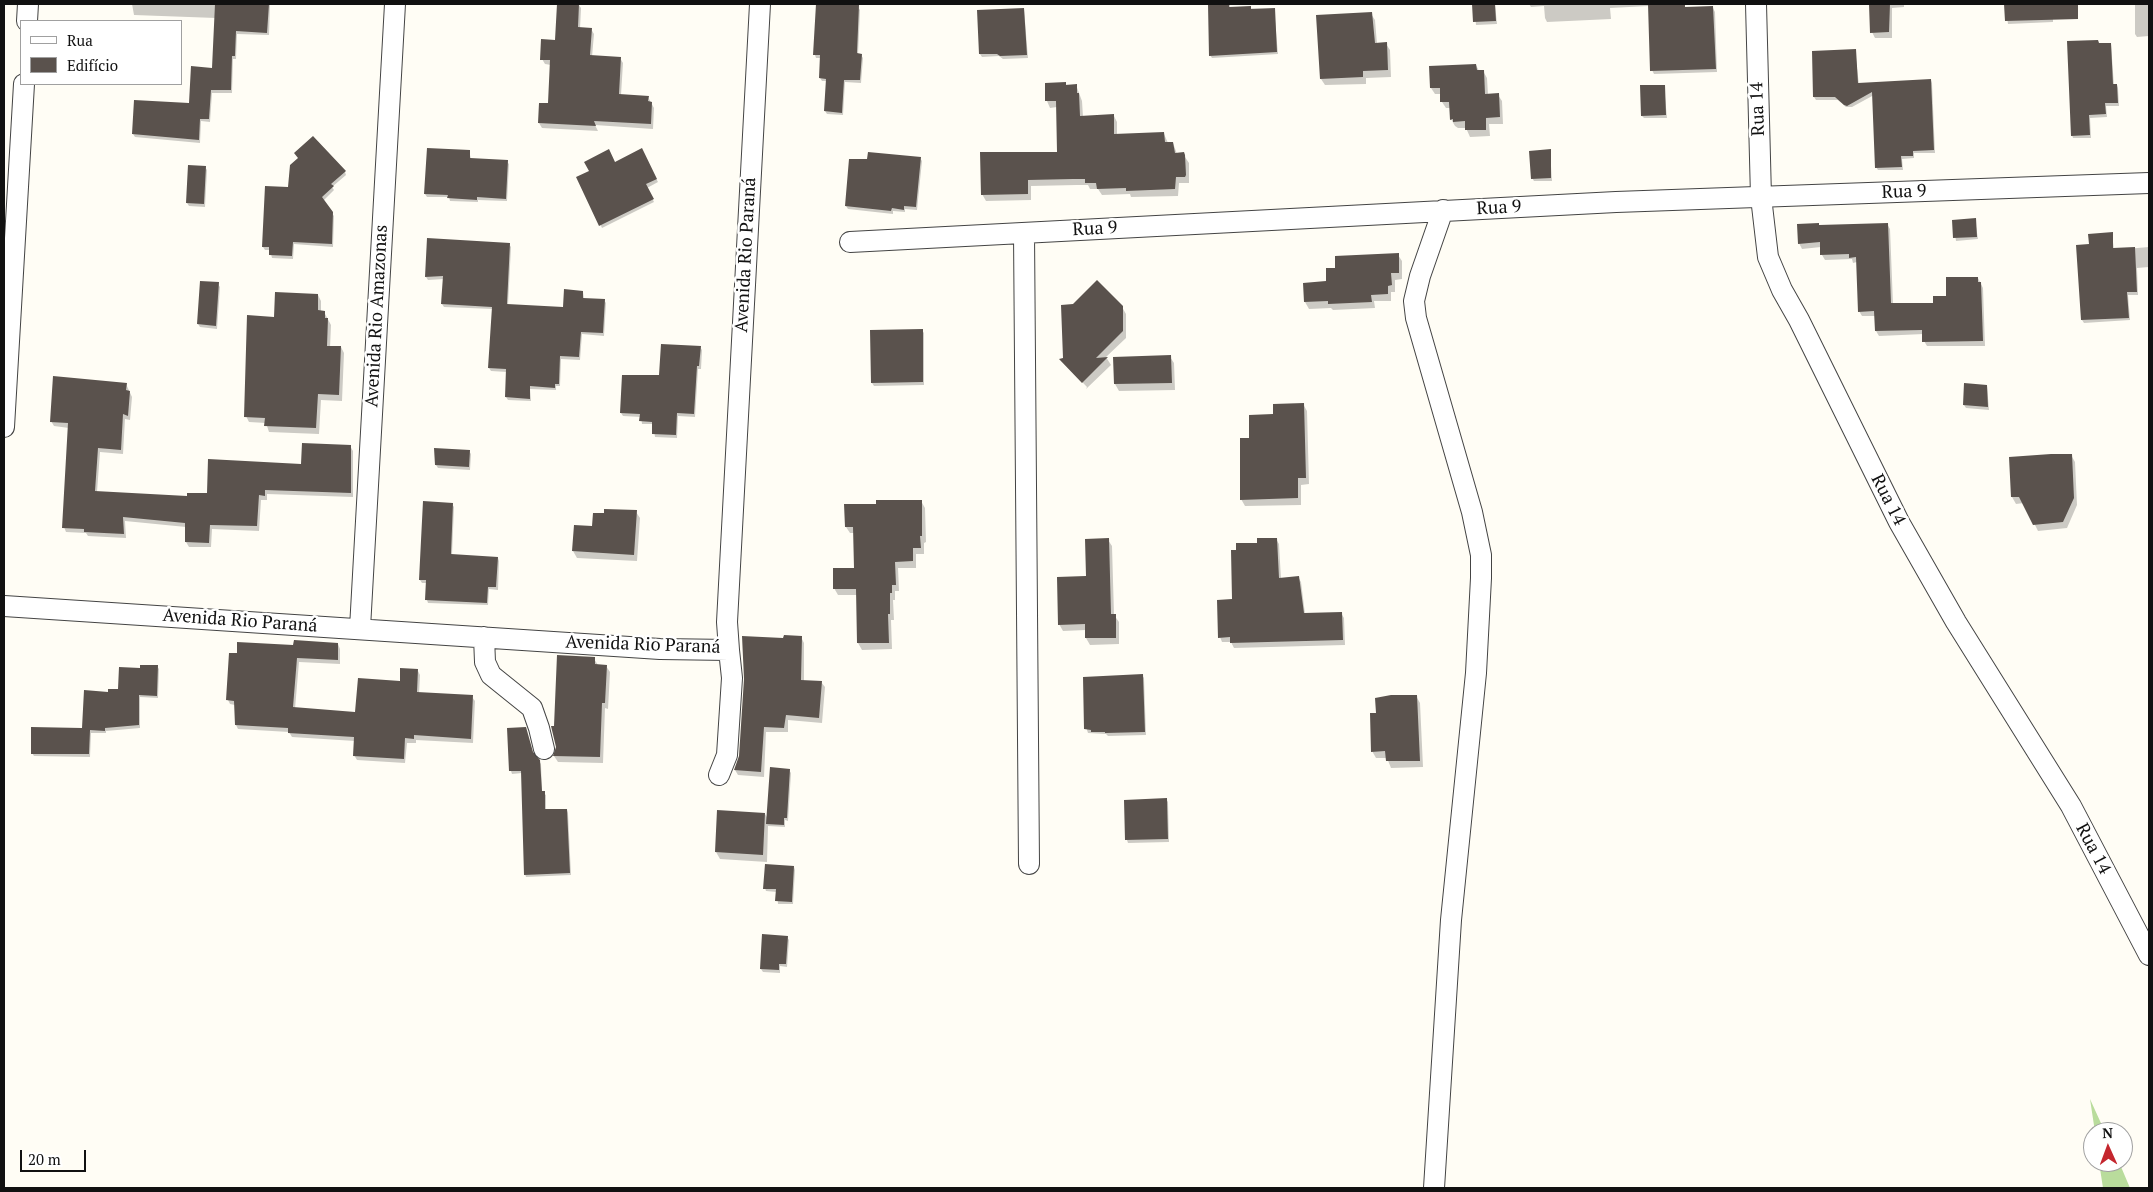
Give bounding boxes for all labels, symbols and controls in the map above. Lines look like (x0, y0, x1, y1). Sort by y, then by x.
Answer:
legend (20, 20, 182, 85)
text: Rua (67, 30, 93, 50)
text: Edifício (67, 55, 118, 75)
street label: Rua 14 (1746, 81, 1770, 137)
street label: Avenida Rio Paraná (731, 177, 761, 333)
street label: Rua 9 (1881, 180, 1927, 204)
street label: Rua 9 (1476, 196, 1522, 220)
street label: Rua 9 (1072, 217, 1118, 241)
street label: Avenida Rio Amazonas (361, 224, 393, 408)
street label: Rua 14 (1866, 471, 1910, 529)
street label: Avenida Rio Paraná (162, 605, 318, 637)
street label: Avenida Rio Paraná (565, 631, 721, 659)
street label: Rua 14 (2071, 820, 2115, 878)
north arrow (2083, 1122, 2133, 1172)
text: N (2102, 1123, 2113, 1142)
scale bar (22, 1140, 89, 1172)
text: 20 m (28, 1149, 61, 1169)

